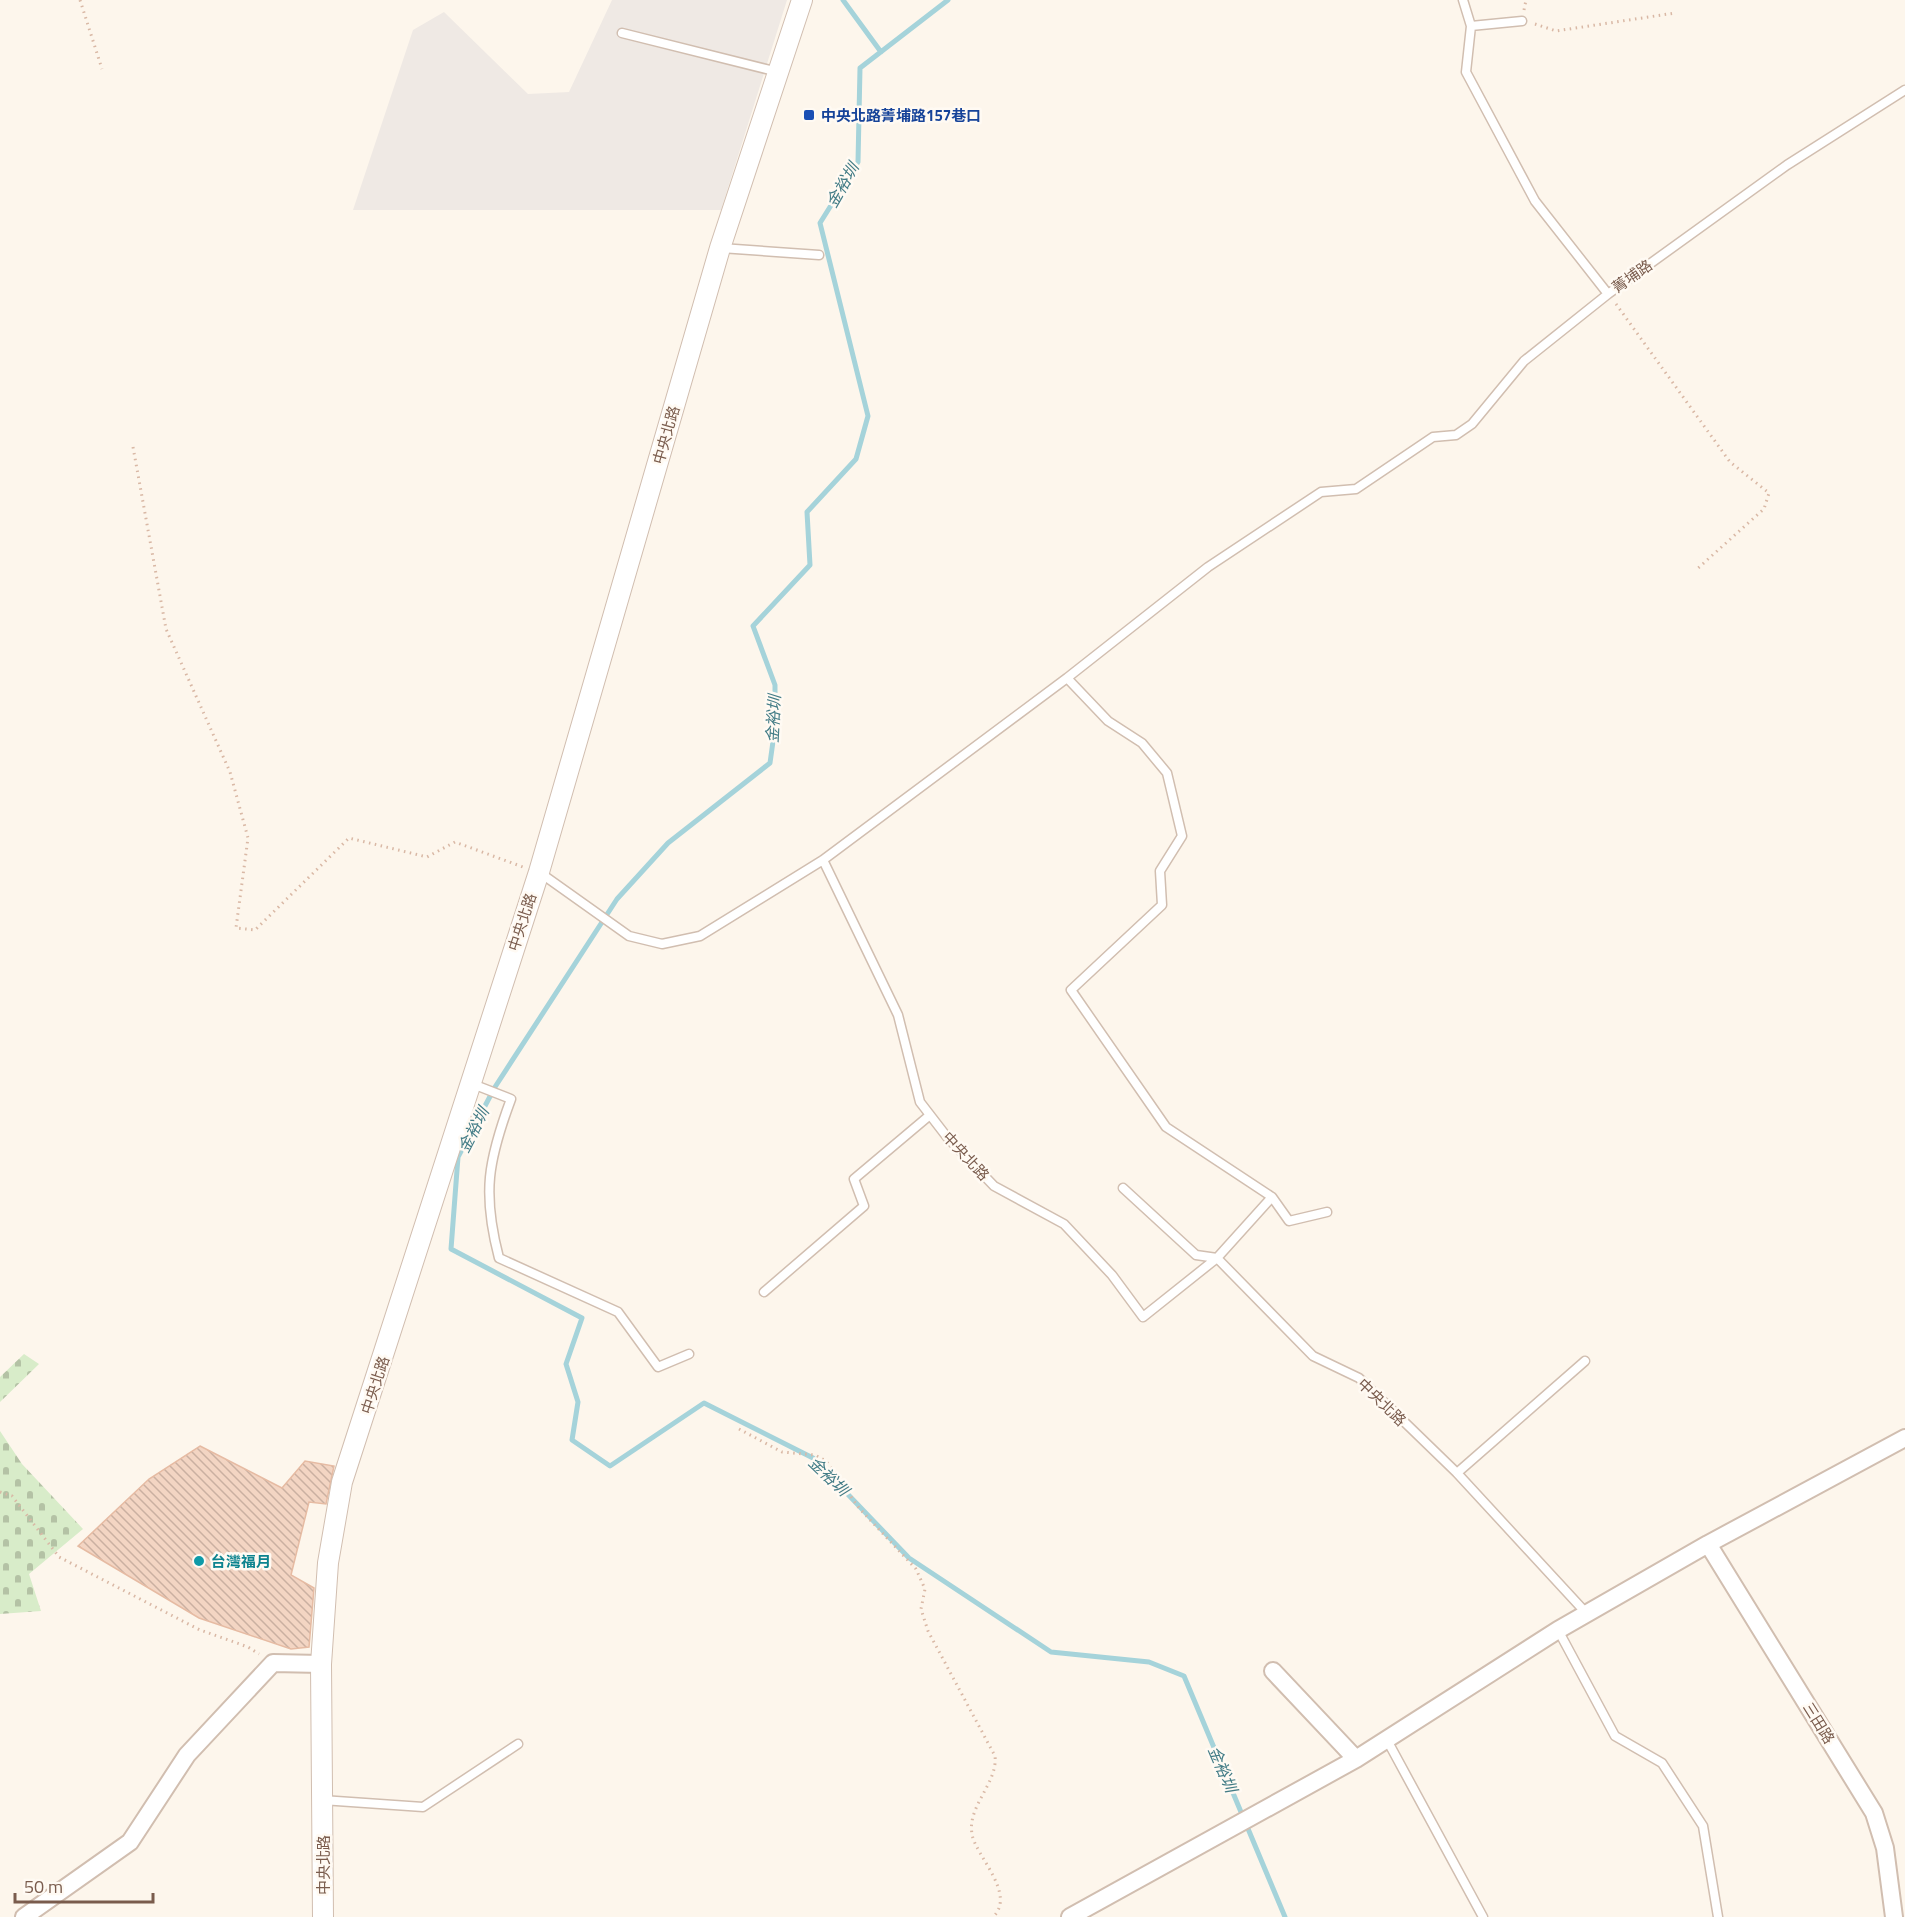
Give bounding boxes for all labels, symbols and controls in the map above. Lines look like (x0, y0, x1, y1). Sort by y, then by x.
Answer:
place label: 中央北路菁埔路157巷口 (821, 104, 981, 127)
marker: 中央北路菁埔路157巷口 (802, 108, 816, 122)
water label: 金裕圳 (820, 156, 865, 212)
street label: 菁埔路 (1607, 254, 1657, 298)
street label: 中央北路 (647, 403, 685, 467)
water label: 金裕圳 (760, 692, 786, 744)
street label: 中央北路 (502, 890, 542, 954)
water label: 金裕圳 (451, 1101, 495, 1157)
street label: 中央北路 (937, 1126, 995, 1186)
street label: 中央北路 (355, 1353, 395, 1417)
street label: 中央北路 (1352, 1373, 1412, 1431)
water label: 金裕圳 (803, 1451, 856, 1503)
place label: 台灣福月 (211, 1550, 271, 1573)
marker: 台灣福月 (192, 1554, 206, 1568)
street label: 三田路 (1797, 1698, 1841, 1748)
water label: 金裕圳 (1203, 1742, 1244, 1798)
street label: 中央北路 (312, 1835, 335, 1895)
scale bar (15, 1866, 153, 1904)
text: 50 m (24, 1873, 63, 1900)

